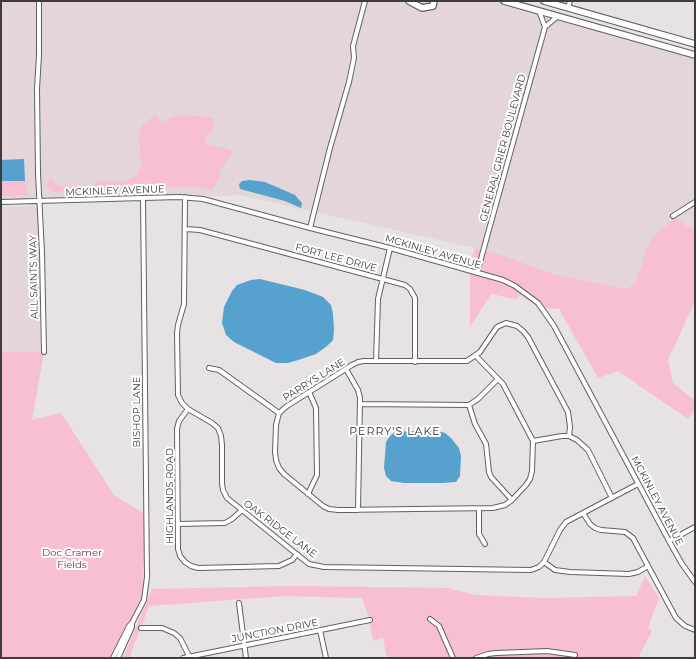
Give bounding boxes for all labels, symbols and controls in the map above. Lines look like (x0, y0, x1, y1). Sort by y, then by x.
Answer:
street label: GENERAL GRIER BOULEVARD (477, 73, 529, 223)
street label: MCKINLEY AVENUE (65, 183, 165, 199)
street label: MCKINLEY AVENUE (384, 233, 482, 271)
street label: ALL SAINTS WAY (27, 235, 41, 319)
street label: FORT LEE DRIVE (294, 241, 378, 275)
street label: PARRYS LANE (281, 356, 347, 404)
street label: BISHOP LANE (131, 377, 143, 447)
district label: PERRY'S LAKE (349, 425, 441, 439)
street label: HIGHLANDS ROAD (164, 448, 176, 544)
street label: MCKINLEY AVENUE (628, 454, 686, 548)
street label: OAK RIDGE LANE (241, 498, 319, 560)
park label: Doc Cramer Fields (42, 547, 102, 570)
street label: JUNCTION DRIVE (231, 617, 319, 645)

